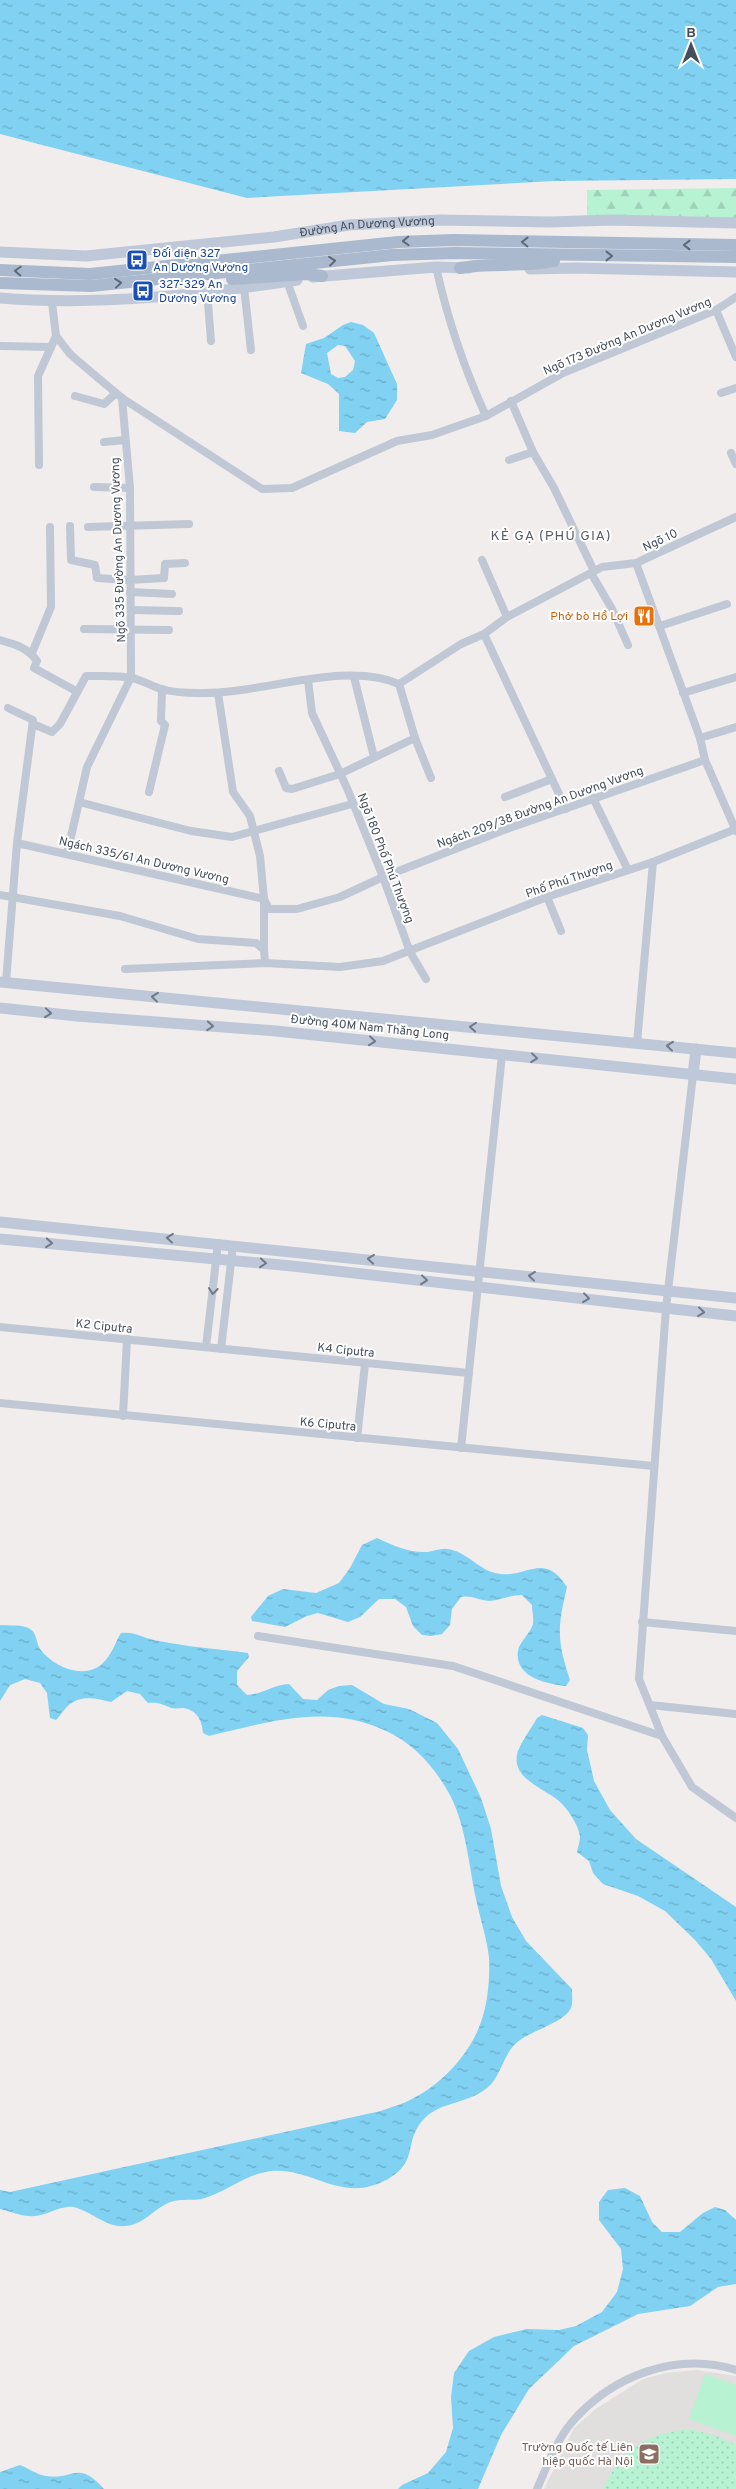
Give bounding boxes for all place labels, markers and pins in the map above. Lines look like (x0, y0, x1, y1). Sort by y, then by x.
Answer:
place label: Đối diện 327 An Dương Vương (153, 246, 248, 276)
bus stop icon: Đối diện 327 An Dương Vương (125, 248, 149, 272)
place label: 327-329 An Dương Vương (159, 277, 237, 307)
bus stop icon: 327-329 An Dương Vương (131, 279, 155, 303)
restaurant icon: Phở bò Hồ Lợi (632, 604, 656, 628)
place label: Phở bò Hồ Lợi (550, 609, 628, 625)
place label: Trường Quốc tế Liên hiệp quốc Hà Nội (522, 2440, 633, 2470)
school or university icon: Trường Quốc tế Liên hiệp quốc Hà Nội (637, 2442, 661, 2466)

